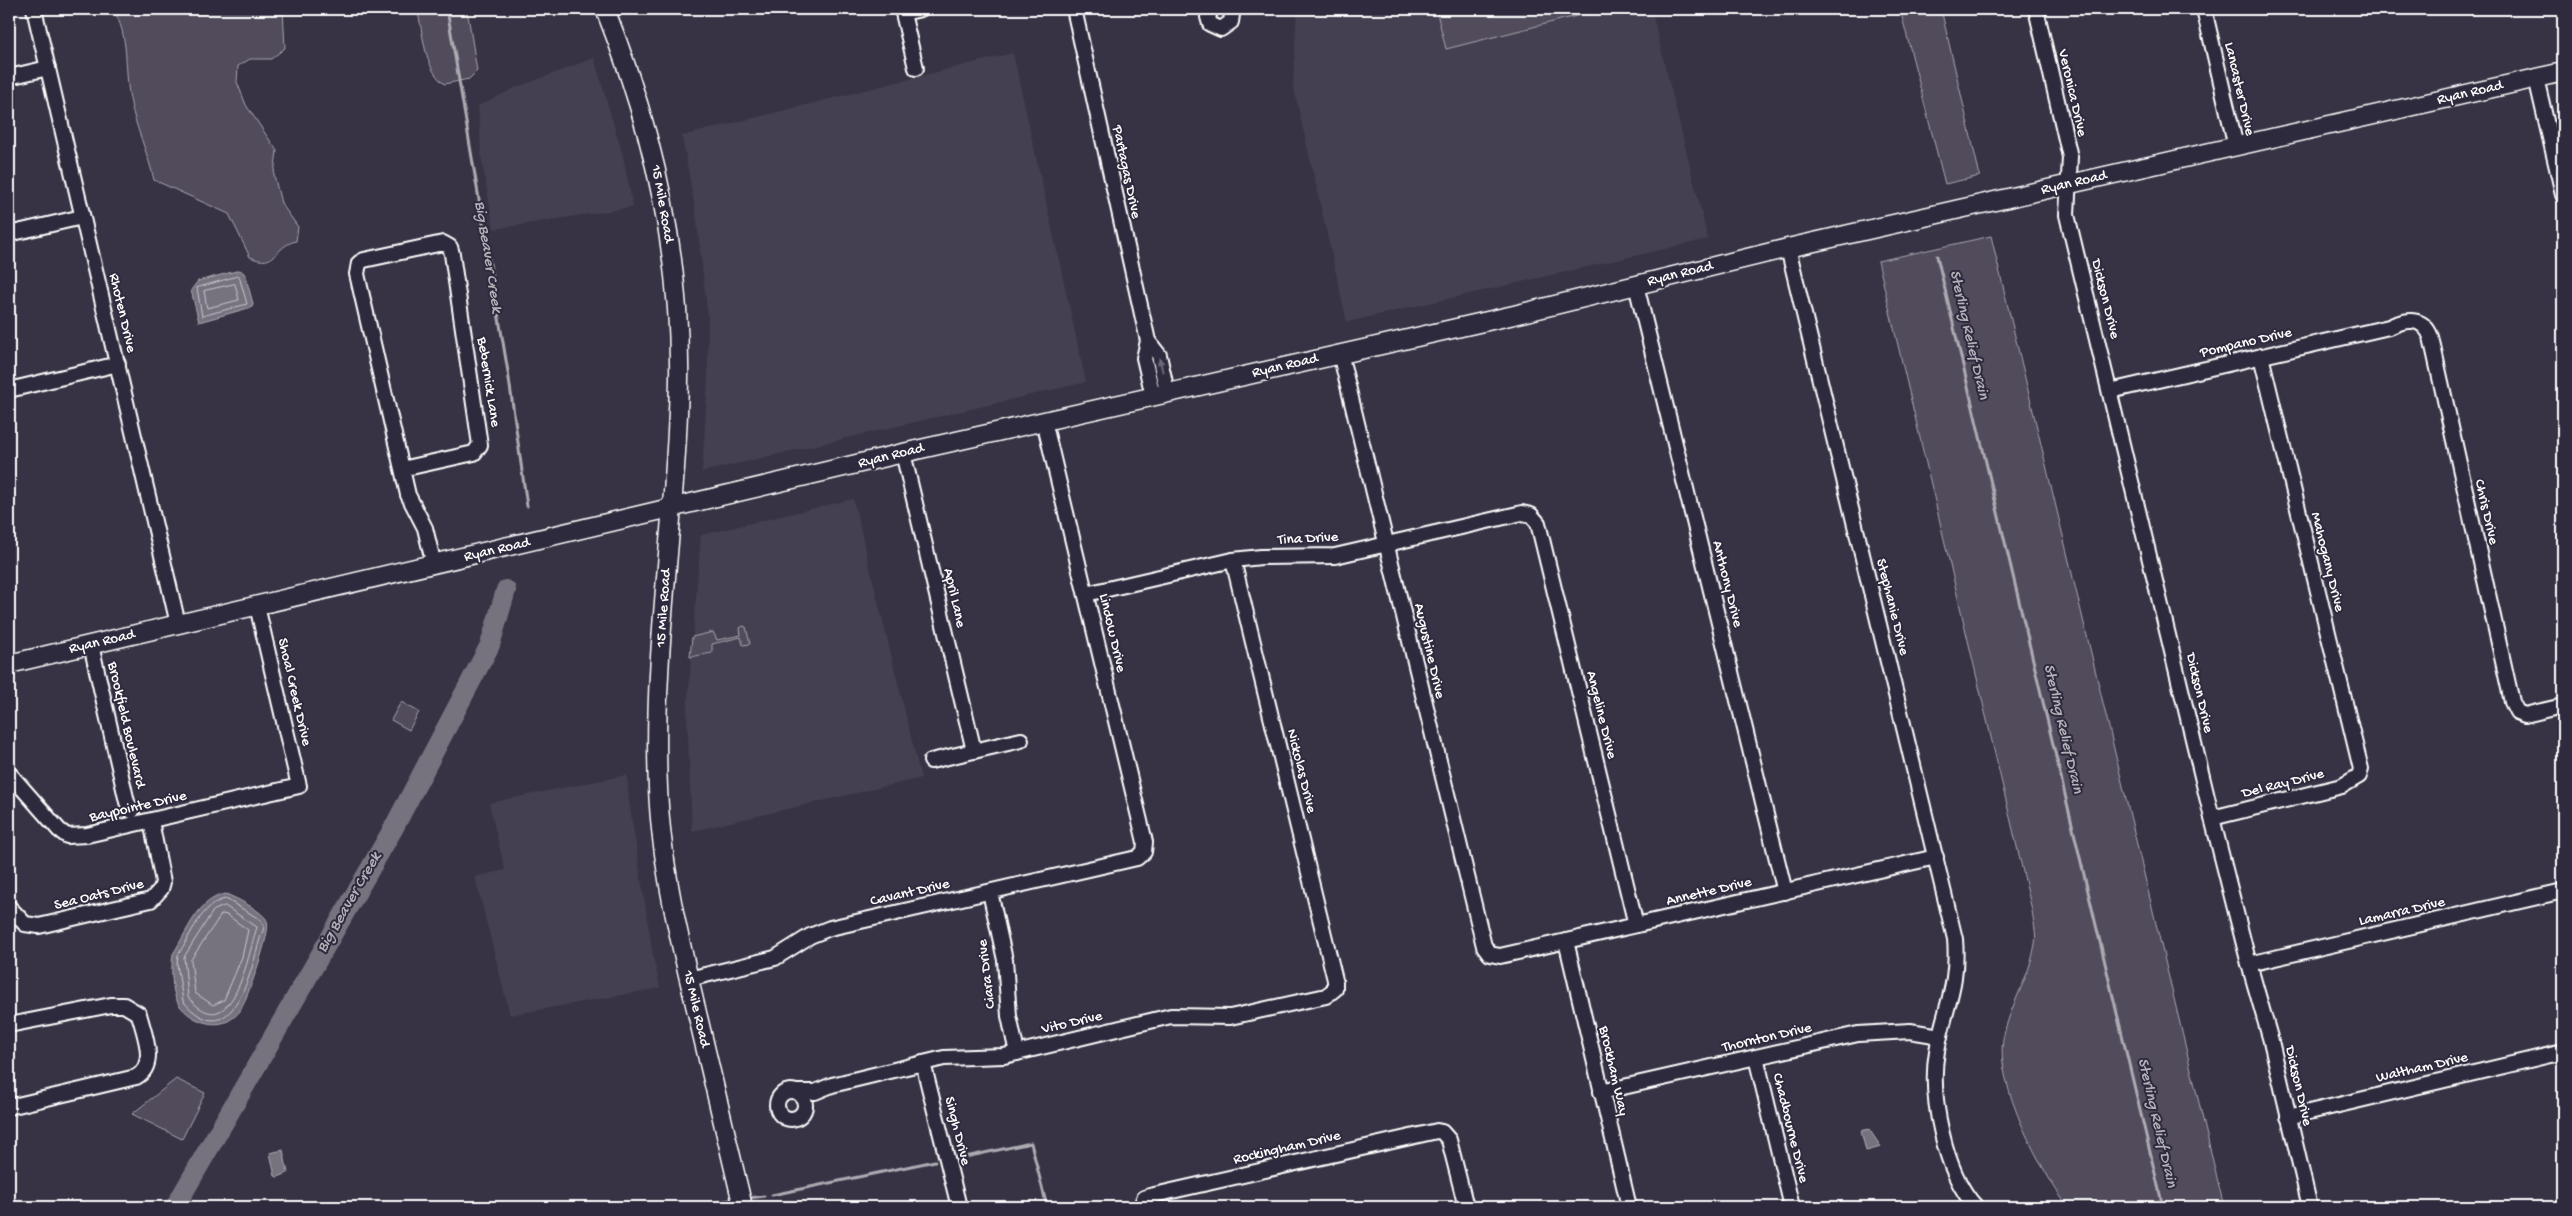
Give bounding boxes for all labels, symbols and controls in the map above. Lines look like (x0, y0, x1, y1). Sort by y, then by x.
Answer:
street label: Lancaster Drive (2220, 41, 2259, 138)
street label: Veronica Drive (2053, 47, 2091, 139)
street label: Ryan Road (2435, 76, 2506, 109)
street label: Partagas Drive (1107, 123, 1145, 221)
street label: 15 Mile Road (646, 163, 678, 245)
street label: Ryan Road (2039, 166, 2110, 199)
water label: Big Beaver Creek (469, 200, 505, 316)
street label: Dickson Drive (2086, 256, 2124, 341)
street label: Ryan Road (1645, 257, 1716, 291)
water label: Sterling Relief Drain (1944, 269, 1992, 402)
street label: Rhoten Drive (104, 272, 140, 355)
street label: Pompano Drive (2197, 324, 2294, 363)
street label: Bebernick Lane (472, 335, 504, 428)
street label: Ryan Road (1250, 349, 1321, 382)
one-way arrow (1157, 357, 1165, 372)
street label: Ryan Road (856, 439, 927, 473)
street label: Chris Drive (2470, 478, 2502, 547)
street label: Mahogany Drive (2306, 510, 2348, 614)
street label: Tina Drive (1276, 528, 1339, 550)
street label: Ryan Road (462, 533, 533, 566)
street label: Anthony Drive (1708, 539, 1747, 629)
street label: Stephanie Drive (1871, 557, 1913, 657)
street label: 15 Mile Road (652, 567, 676, 649)
street label: April Lane (938, 567, 970, 630)
street label: Lindow Drive (1094, 592, 1130, 674)
street label: Augustine Drive (1409, 601, 1449, 701)
street label: Ryan Road (67, 625, 138, 658)
street label: Shoal Creek Drive (273, 636, 315, 748)
street label: Dickson Drive (2181, 650, 2217, 735)
street label: Brookfield Boulevard (102, 659, 150, 791)
water label: Sterling Relief Drain (2038, 663, 2086, 796)
street label: Angeline Drive (1581, 669, 1621, 761)
street label: Nickolas Drive (1282, 727, 1320, 815)
street label: Del Ray Drive (2239, 765, 2326, 803)
street label: Baypointe Drive (87, 787, 189, 827)
water label: Big Beaver Creek (314, 848, 387, 957)
street label: Annette Drive (1665, 873, 1754, 911)
street label: Sea Oats Drive (52, 875, 146, 915)
street label: Cavant Drive (869, 875, 952, 911)
street label: Lamarra Drive (2357, 893, 2447, 931)
street label: Ciara Drive (974, 938, 1000, 1010)
street label: 15 Mile Road (678, 968, 714, 1050)
street label: Vito Drive (1039, 1007, 1104, 1039)
street label: Thornton Drive (1719, 1019, 1814, 1057)
street label: Brockham Way (1594, 1023, 1632, 1118)
street label: Dickson Drive (2280, 1043, 2316, 1128)
street label: Waltham Drive (2374, 1049, 2470, 1087)
water label: Sterling Relief Drain (2132, 1057, 2180, 1190)
street label: Chadbourne Drive (1768, 1071, 1812, 1185)
street label: Singh Drive (940, 1095, 974, 1167)
street label: Rockingham Drive (1232, 1127, 1343, 1169)

